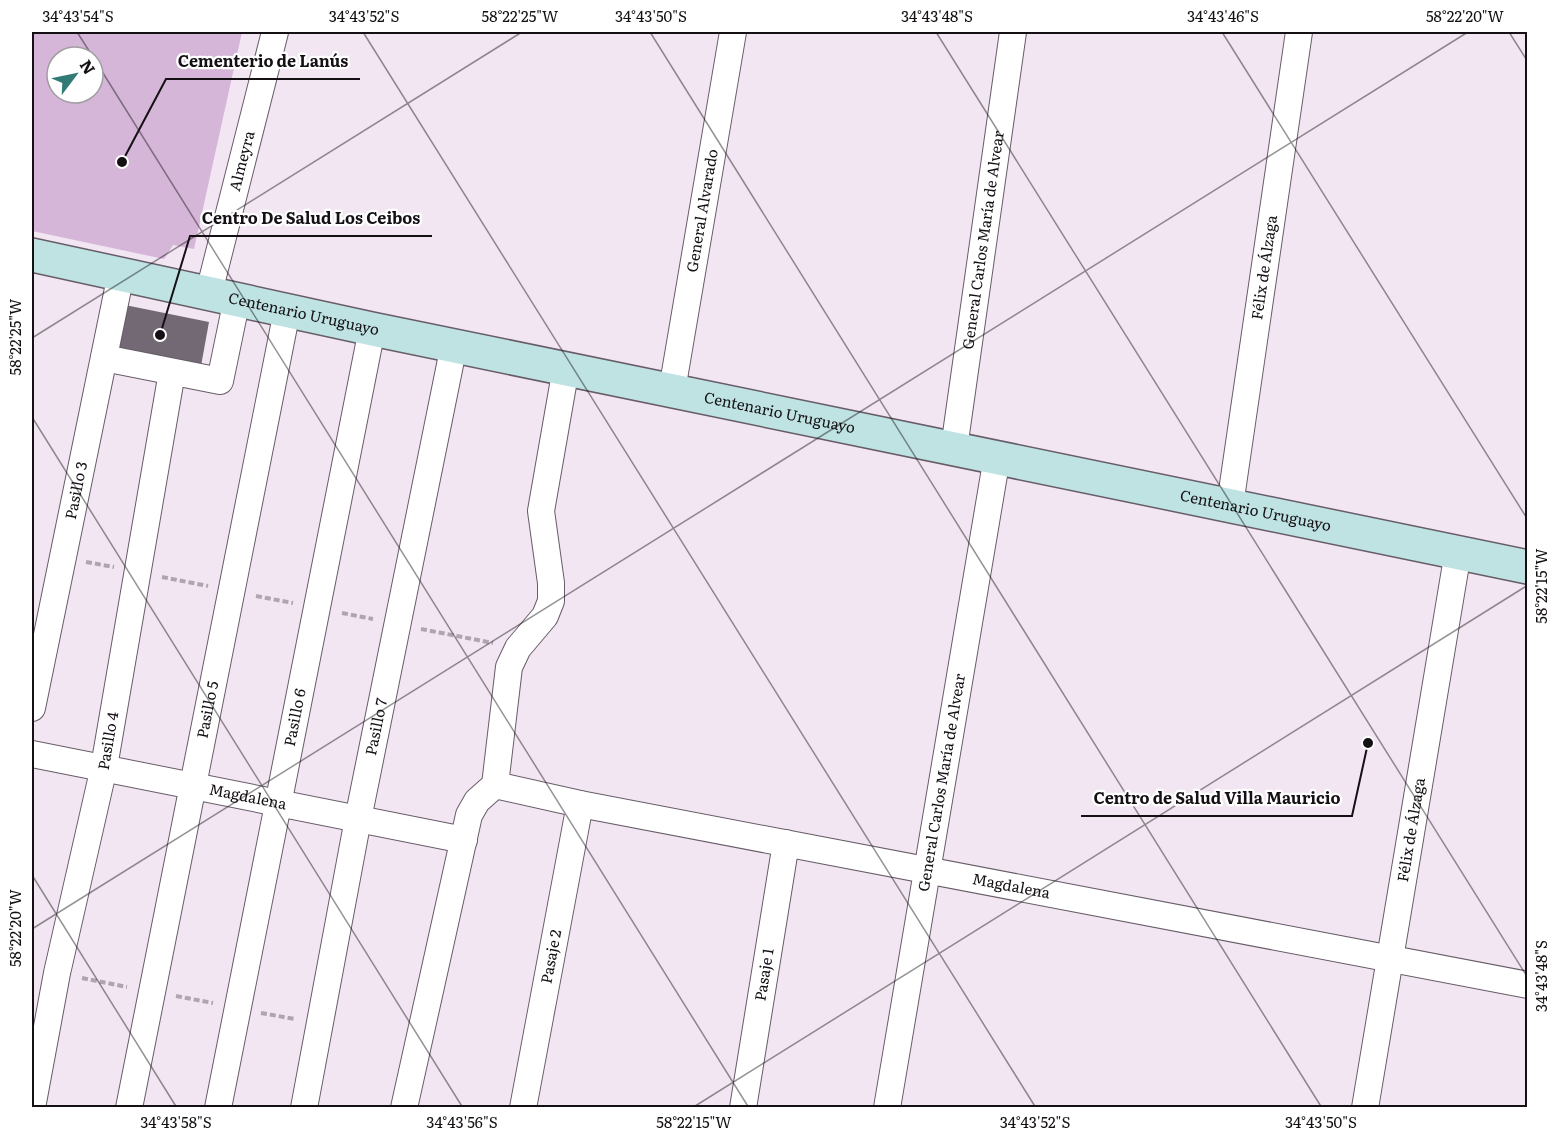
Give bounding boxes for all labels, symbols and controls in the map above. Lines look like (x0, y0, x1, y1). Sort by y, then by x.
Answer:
text: 34°43'54"S (42, 4, 114, 27)
text: 34°43'52"S (329, 4, 399, 27)
text: 58°22'25"W (482, 4, 559, 27)
text: 34°43'50"S (615, 4, 687, 27)
text: 34°43'48"S (901, 4, 973, 27)
text: 34°43'46"S (1187, 4, 1259, 27)
text: 58°22'20"W (1426, 4, 1505, 27)
north arrow (45, 45, 105, 105)
callout: Cementerio de Lanús (166, 45, 360, 79)
text: Cementerio de Lanús (178, 48, 348, 72)
text: N (75, 54, 102, 79)
street label: Almeyra (222, 127, 260, 194)
street label: General Carlos María de Alvear (955, 129, 1009, 351)
street label: General Alvarado (679, 147, 723, 274)
callout: Centro De Salud Los Ceibos (190, 202, 432, 236)
text: Centro De Salud Los Ceibos (202, 205, 420, 229)
street label: Félix de Álzaga (1244, 213, 1282, 321)
street label: Centenario Uruguayo (226, 285, 382, 340)
text: 58°22'25"W (3, 298, 26, 375)
street label: Centenario Uruguayo (702, 385, 858, 438)
street label: Pasillo 3 (58, 459, 92, 521)
street label: Centenario Uruguayo (1178, 483, 1334, 536)
text: 58°22'15"W (1529, 548, 1552, 624)
street label: General Carlos María de Alvear (911, 672, 970, 893)
street label: Pasillo 5 (190, 678, 223, 740)
street label: Pasillo 6 (277, 686, 311, 748)
street label: Pasillo 7 (358, 695, 392, 757)
street label: Pasillo 4 (91, 710, 123, 772)
street label: Félix de Álzaga (1390, 775, 1430, 883)
street label: Magdalena (207, 777, 290, 815)
callout: Centro de Salud Villa Mauricio (1081, 782, 1352, 816)
text: Centro de Salud Villa Mauricio (1093, 785, 1341, 809)
street label: Magdalena (971, 866, 1053, 904)
text: 58°22'20"W (3, 888, 26, 967)
street label: Pasaje 2 (534, 927, 566, 985)
text: 34°43'48"S (1529, 940, 1552, 1012)
street label: Pasaje 1 (748, 946, 779, 1003)
text: 34°43'58"S (140, 1110, 212, 1133)
text: 34°43'56"S (426, 1110, 498, 1133)
text: 58°22'15"W (656, 1110, 732, 1133)
text: 34°43'52"S (1000, 1110, 1070, 1133)
text: 34°43'50"S (1285, 1110, 1357, 1133)

